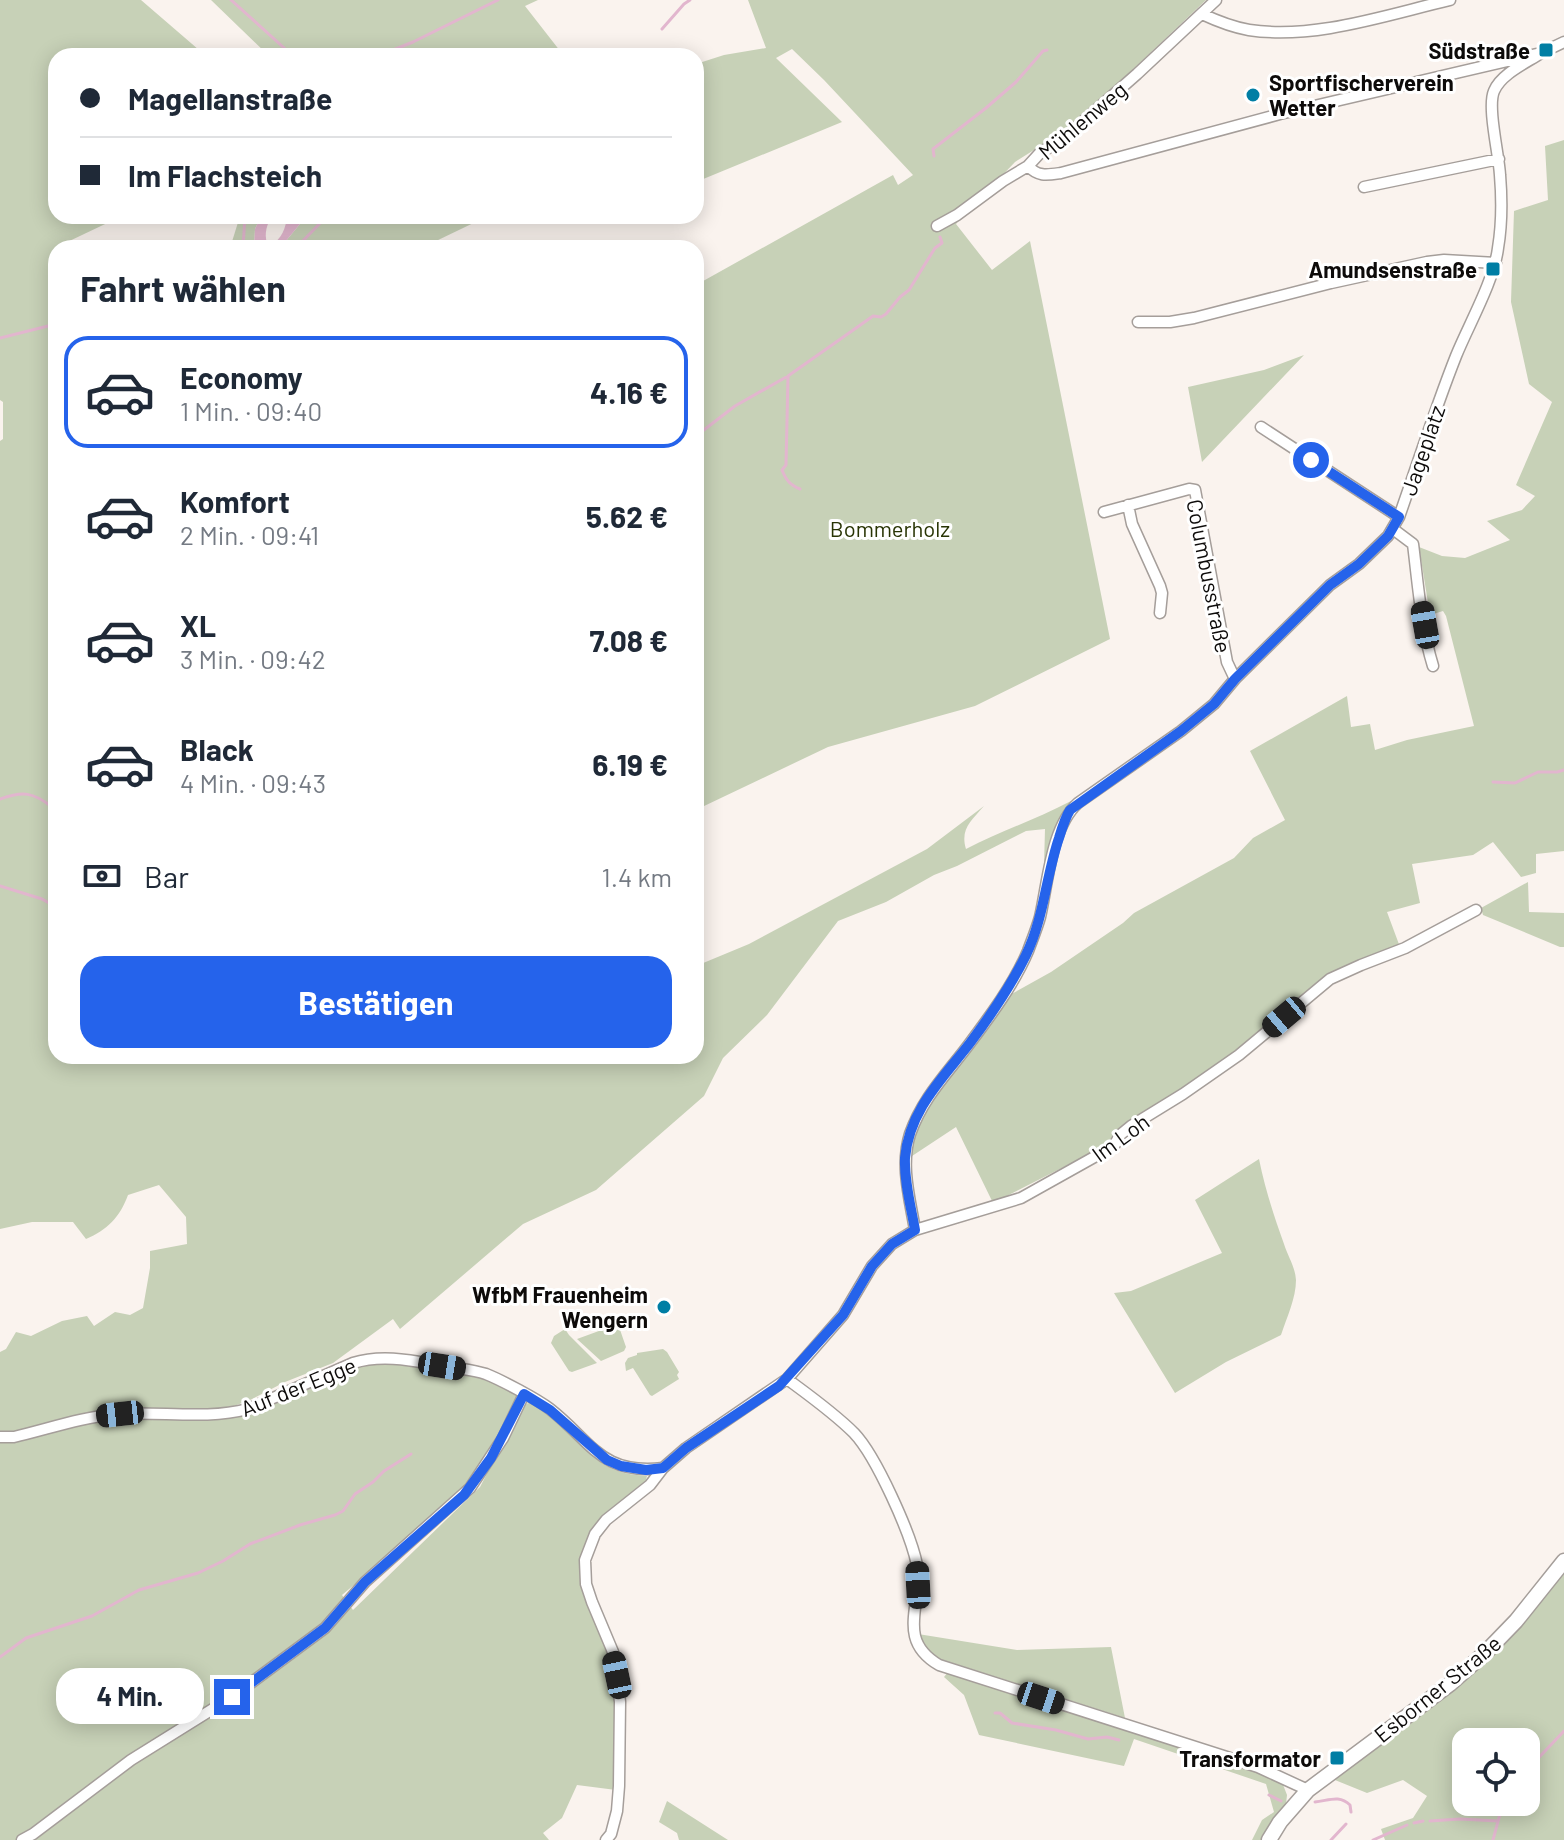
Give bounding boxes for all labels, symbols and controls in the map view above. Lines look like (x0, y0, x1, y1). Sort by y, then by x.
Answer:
place label: Südstraße (1428, 37, 1530, 63)
marker: Südstraße (1537, 41, 1555, 59)
place label: Sportfischerverein Wetter (1269, 69, 1454, 120)
street label: Mühlenweg (1033, 76, 1131, 164)
text: Magellanstraße (128, 80, 332, 116)
marker: Sportfischerverein Wetter (1244, 86, 1262, 104)
text: Im Flachsteich (128, 157, 322, 193)
place label: Amundsenstraße (1308, 256, 1477, 282)
marker: Amundsenstraße (1484, 260, 1502, 278)
text: Fahrt wählen (80, 266, 286, 309)
icon: car (84, 356, 156, 428)
text: Economy (180, 359, 303, 395)
text: 4.16 € (590, 374, 668, 410)
text: 1 Min. · 09:40 (180, 395, 322, 426)
street label: Jageplatz (1394, 402, 1450, 498)
route start (1293, 442, 1329, 478)
icon: car (84, 480, 156, 552)
text: Komfort (180, 483, 290, 519)
street label: Columbusstraße (1182, 497, 1238, 655)
text: 5.62 € (586, 498, 668, 534)
park label: Bommerholz (830, 515, 950, 541)
text: 2 Min. · 09:41 (180, 519, 319, 550)
car (1409, 599, 1441, 651)
icon: car (84, 604, 156, 676)
text: XL (180, 607, 216, 643)
text: 7.08 € (589, 622, 668, 658)
text: 3 Min. · 09:42 (180, 643, 326, 674)
icon: car (84, 728, 156, 800)
text: Black (180, 731, 254, 767)
text: 6.19 € (592, 746, 668, 782)
text: 4 Min. · 09:43 (180, 767, 326, 798)
icon: cash (80, 854, 124, 898)
text: Bar (144, 858, 189, 894)
text: 1.4 km (602, 861, 672, 892)
button: Bestätigen (80, 956, 672, 1048)
car (1258, 992, 1310, 1042)
street label: Im Loh (1086, 1107, 1154, 1167)
place label: WfbM Frauenheim Wengern (472, 1281, 648, 1332)
marker: WfbM Frauenheim Wengern (655, 1298, 673, 1316)
car (416, 1350, 468, 1382)
street label: Auf der Egge (237, 1351, 359, 1421)
car (95, 1400, 145, 1428)
car (905, 1560, 931, 1610)
street label: Esborner Straße (1368, 1629, 1506, 1747)
car (600, 1649, 634, 1701)
callout: 4 Min. (56, 1669, 204, 1725)
route end (214, 1679, 250, 1715)
car (1014, 1679, 1068, 1717)
text: 4 Min. (96, 1680, 164, 1711)
map controls (1452, 1728, 1540, 1816)
button: locate (1452, 1728, 1540, 1816)
place label: Transformator (1179, 1745, 1322, 1771)
marker: Transformator (1328, 1749, 1346, 1767)

